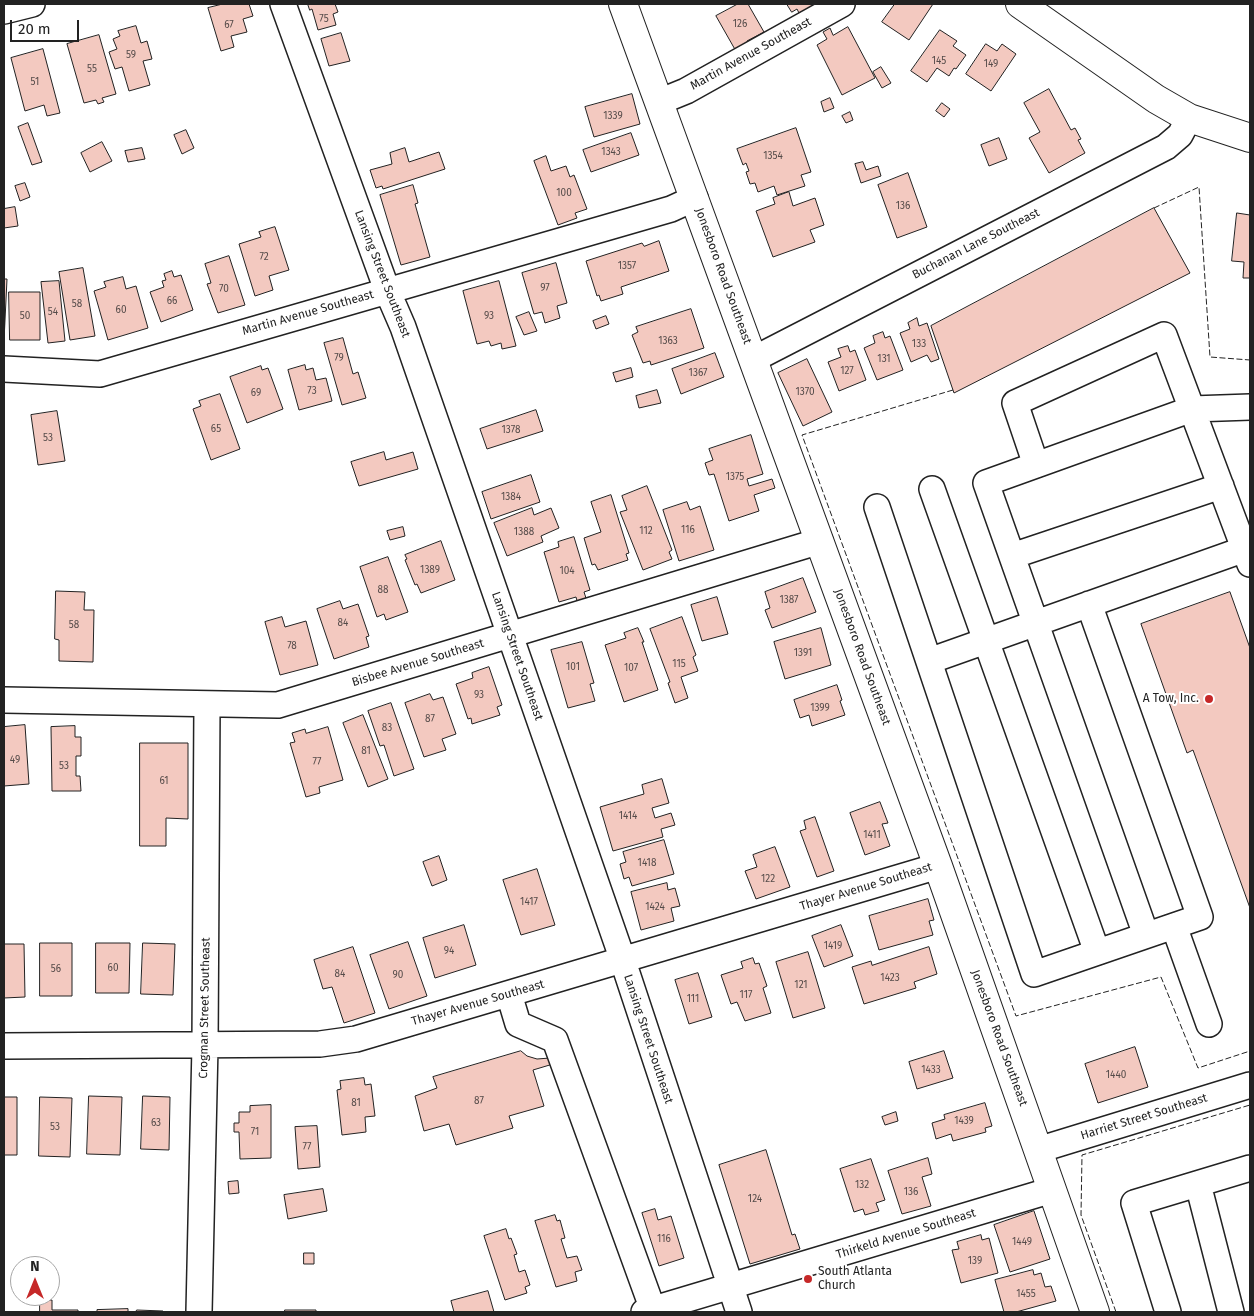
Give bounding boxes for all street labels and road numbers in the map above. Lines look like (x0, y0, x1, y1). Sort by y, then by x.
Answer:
street label: Martin Avenue Southeast (688, 15, 814, 93)
street label: Jonesboro Road Southeast (692, 206, 754, 346)
street label: Buchanan Lane Southeast (910, 206, 1042, 282)
street label: Lansing Street Southeast (351, 208, 413, 340)
street label: Martin Avenue Southeast (241, 287, 375, 339)
street label: Jonesboro Road Southeast (831, 587, 893, 727)
street label: Lansing Street Southeast (488, 590, 546, 722)
street label: Bisbee Avenue Southeast (350, 636, 486, 690)
street label: Thayer Avenue Southeast (798, 860, 934, 914)
street label: Crogman Street Southeast (197, 937, 213, 1079)
street label: Jonesboro Road Southeast (968, 968, 1030, 1108)
street label: Lansing Street Southeast (620, 972, 676, 1106)
street label: Thayer Avenue Southeast (410, 977, 546, 1029)
street label: Harriet Street Southeast (1079, 1091, 1209, 1143)
street label: Thirkeld Avenue Southeast (834, 1206, 978, 1262)

